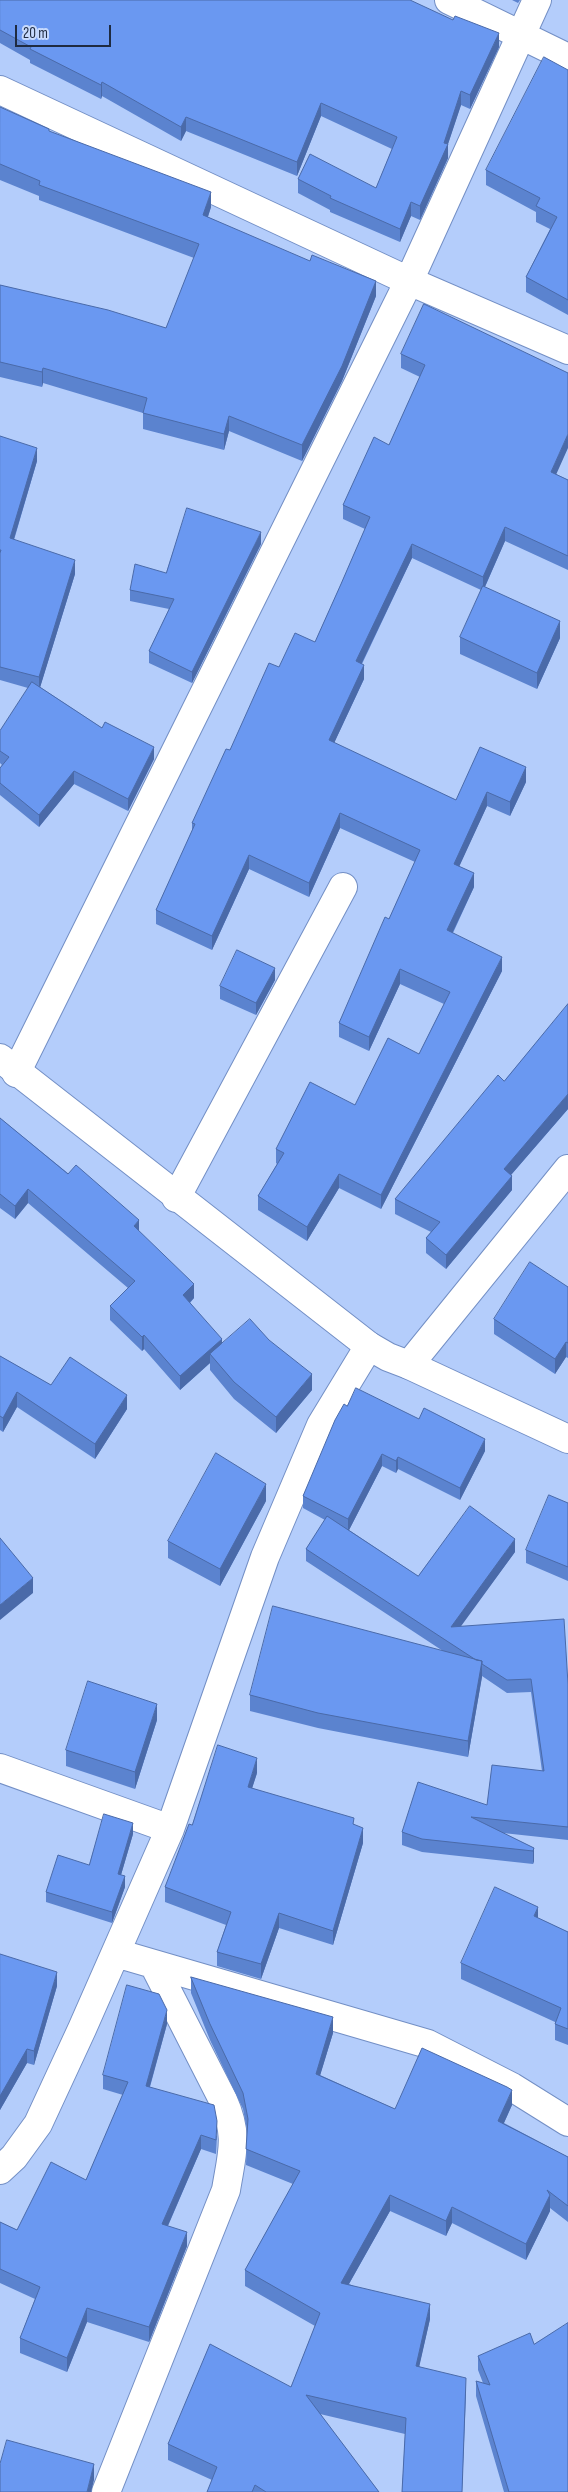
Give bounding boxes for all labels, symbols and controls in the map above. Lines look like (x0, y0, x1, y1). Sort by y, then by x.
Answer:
scale bar (18, 15, 114, 47)
text: 20 m (23, 24, 48, 43)

